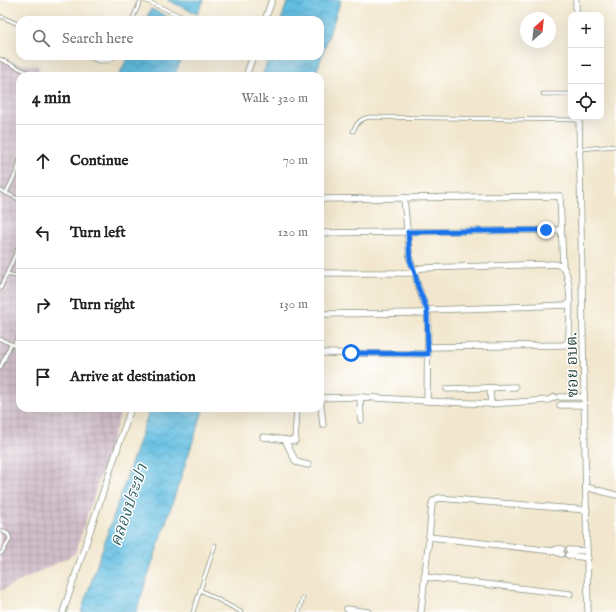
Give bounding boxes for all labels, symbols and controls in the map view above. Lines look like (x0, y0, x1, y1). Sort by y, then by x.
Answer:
north arrow (520, 12, 556, 48)
map controls (568, 12, 604, 120)
button: + (568, 12, 604, 48)
search box (16, 16, 324, 60)
icon: search (30, 27, 52, 49)
text: Search here (62, 29, 133, 48)
button: − (568, 48, 604, 84)
button: locate (568, 84, 604, 120)
text: 4 min (32, 88, 71, 109)
text: Walk · 320 m (242, 90, 308, 107)
icon: ahead (32, 150, 54, 172)
text: Continue (70, 151, 128, 170)
text: 70 m (283, 152, 308, 169)
route end (537, 221, 555, 239)
icon: left (32, 222, 54, 244)
text: Turn left (70, 223, 126, 242)
text: 120 m (278, 224, 308, 241)
icon: right (32, 294, 54, 316)
text: Turn right (70, 295, 135, 314)
text: 130 m (279, 296, 308, 313)
street label: ซอย อบต. (562, 332, 584, 398)
route start (342, 344, 360, 362)
icon: arrive (32, 366, 54, 388)
text: Arrive at destination (70, 367, 196, 386)
water label: คลองประปา (106, 461, 154, 550)

